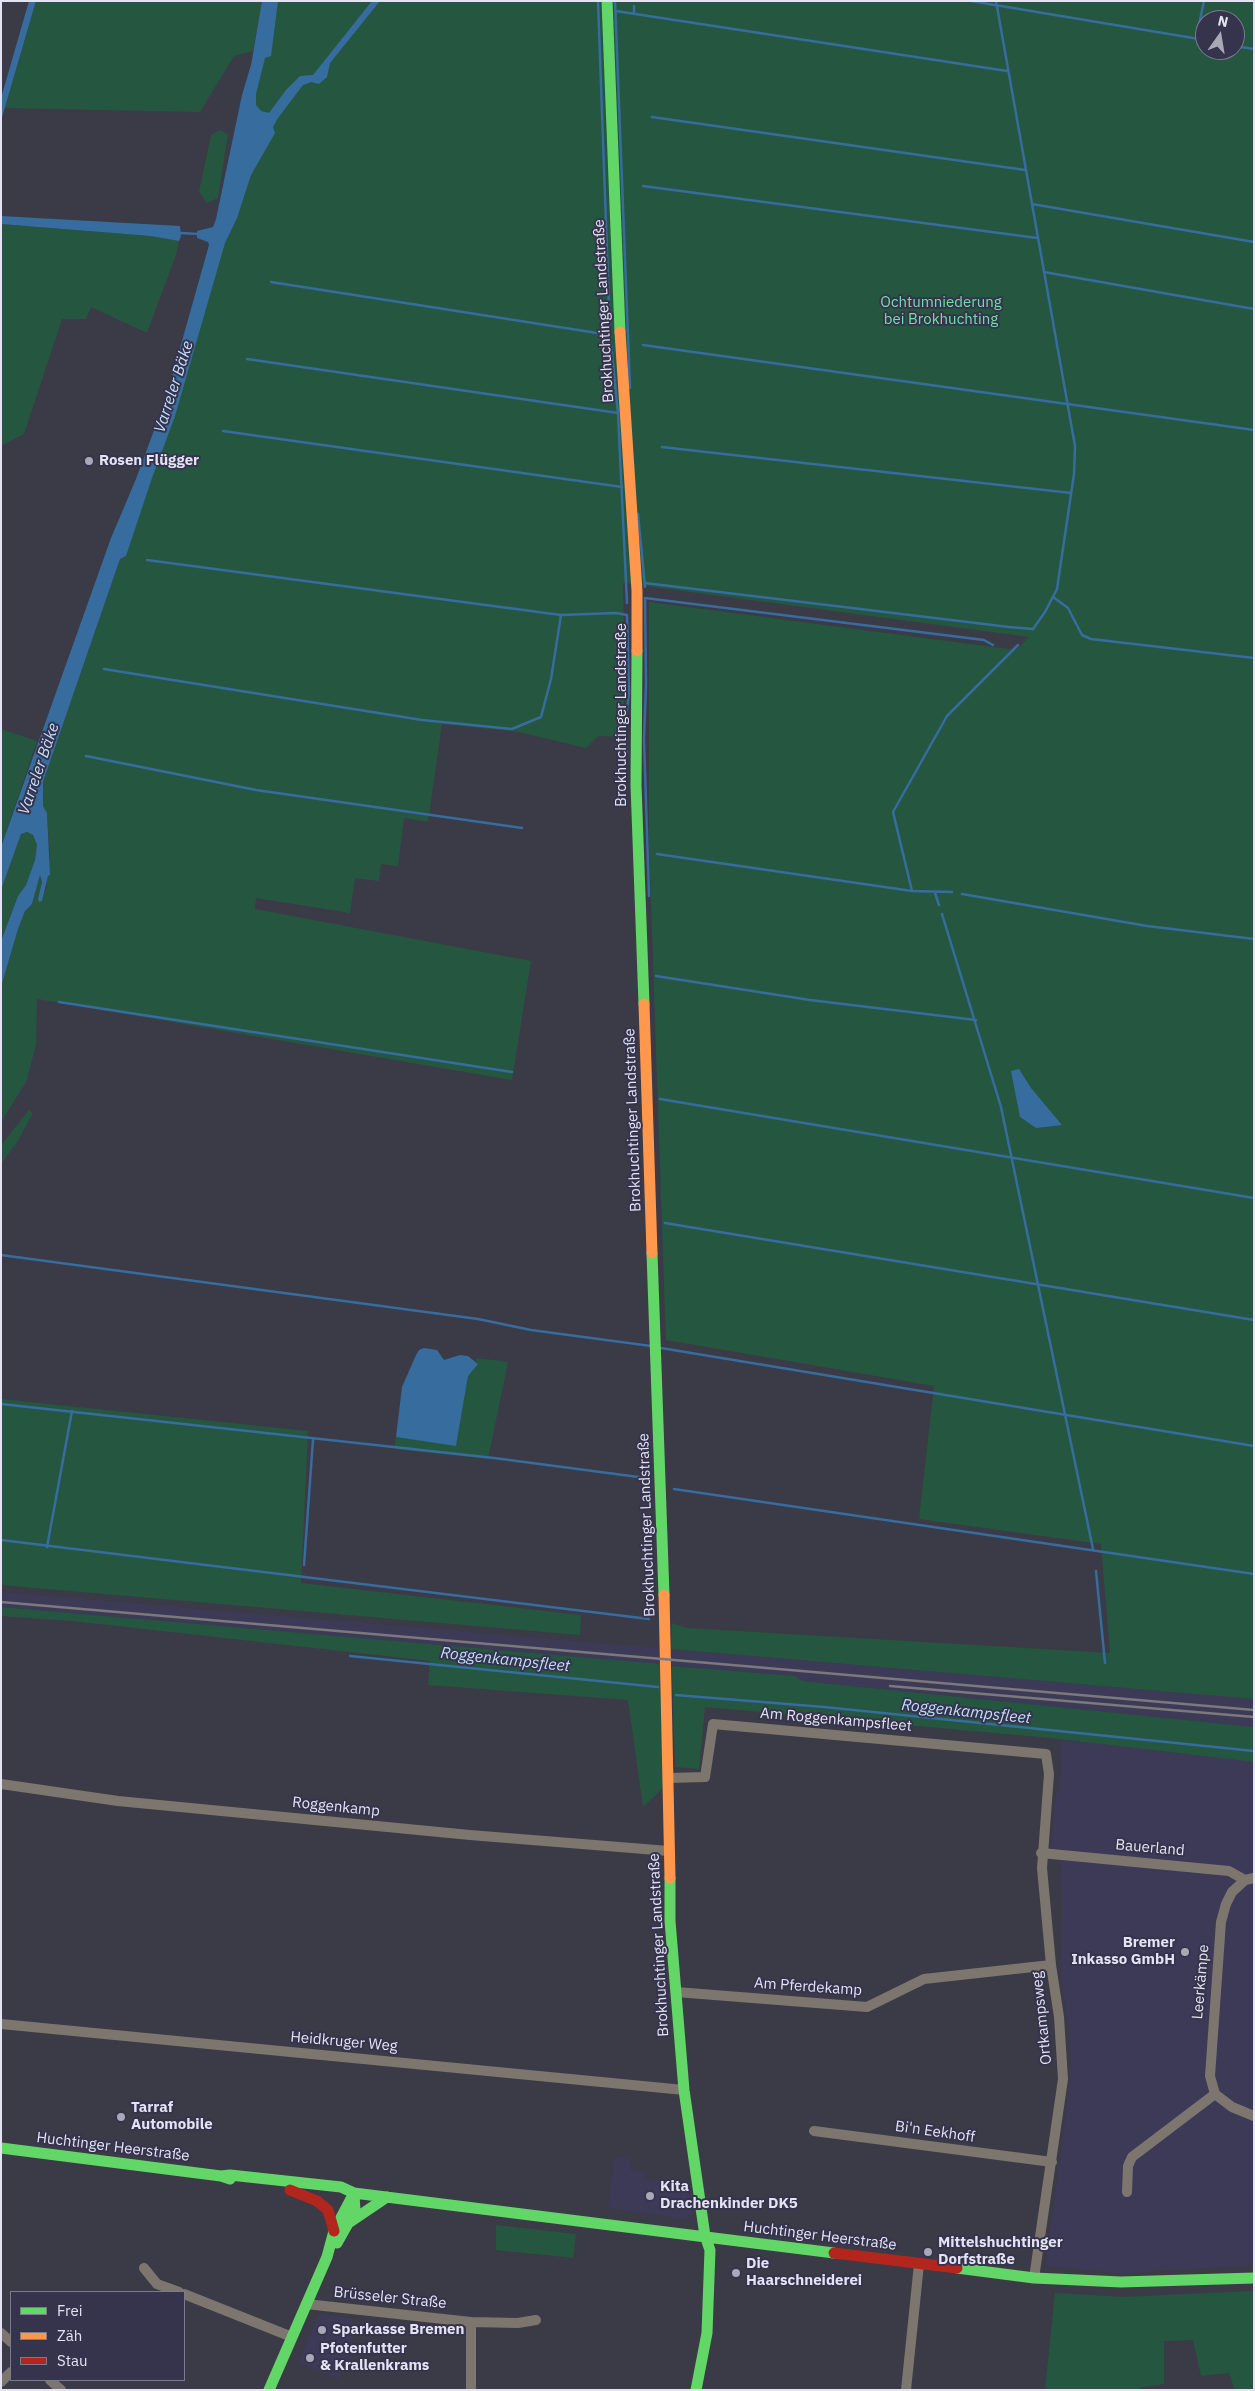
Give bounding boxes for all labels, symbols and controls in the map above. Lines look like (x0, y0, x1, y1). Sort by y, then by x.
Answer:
north arrow (1195, 10, 1245, 60)
text: N (1216, 11, 1230, 31)
street label: Brokhuchtinger Landstraße (590, 219, 618, 403)
park label: Ochtumniederung bei Brokhuchting (880, 294, 1002, 329)
water label: Varreler Bäke (150, 339, 198, 435)
place label: Rosen Flügger (99, 452, 199, 470)
marker: Rosen Flügger (83, 455, 95, 467)
street label: Brokhuchtinger Landstraße (613, 623, 631, 807)
water label: Varreler Bäke (14, 721, 64, 817)
street label: Brokhuchtinger Landstraße (621, 1028, 645, 1212)
street label: Brokhuchtinger Landstraße (635, 1433, 659, 1617)
water label: Roggenkampsfleet (439, 1644, 571, 1676)
water label: Roggenkampsfleet (900, 1696, 1032, 1728)
street label: Am Roggenkampsfleet (759, 1704, 913, 1736)
street label: Roggenkamp (291, 1793, 381, 1821)
street label: Bauerland (1115, 1836, 1185, 1860)
street label: Brokhuchtinger Landstraße (645, 1853, 673, 2037)
place label: Bremer Inkasso GmbH (1071, 1934, 1175, 1969)
street label: Leerkämpe (1189, 1944, 1213, 2020)
marker: Bremer Inkasso GmbH (1179, 1946, 1191, 1958)
street label: Ortkampsweg (1028, 1970, 1056, 2066)
street label: Am Pferdekamp (753, 1974, 863, 2000)
street label: Heidkruger Weg (290, 2028, 398, 2056)
place label: Tarraf Automobile (131, 2099, 213, 2134)
marker: Tarraf Automobile (115, 2111, 127, 2123)
street label: Bi'n Eekhoff (894, 2117, 976, 2147)
street label: Huchtinger Heerstraße (35, 2129, 191, 2165)
place label: Kita Drachenkinder DK5 (660, 2178, 798, 2213)
marker: Kita Drachenkinder DK5 (644, 2190, 656, 2202)
street label: Huchtinger Heerstraße (742, 2218, 898, 2254)
place label: Mittelshuchtinger Dorfstraße (938, 2234, 1063, 2269)
marker: Mittelshuchtinger Dorfstraße (922, 2246, 934, 2258)
place label: Die Haarschneiderei (746, 2255, 862, 2290)
marker: Die Haarschneiderei (730, 2267, 742, 2279)
street label: Brüsseler Straße (333, 2283, 447, 2313)
legend (10, 2291, 185, 2381)
text: Frei (57, 2301, 83, 2320)
place label: Sparkasse Bremen (332, 2321, 464, 2339)
marker: Sparkasse Bremen (316, 2324, 328, 2336)
text: Zäh (57, 2326, 82, 2345)
place label: Pfotenfutter & Krallenkrams (320, 2340, 429, 2375)
text: Stau (57, 2351, 88, 2370)
marker: Pfotenfutter & Krallenkrams (304, 2352, 316, 2364)

